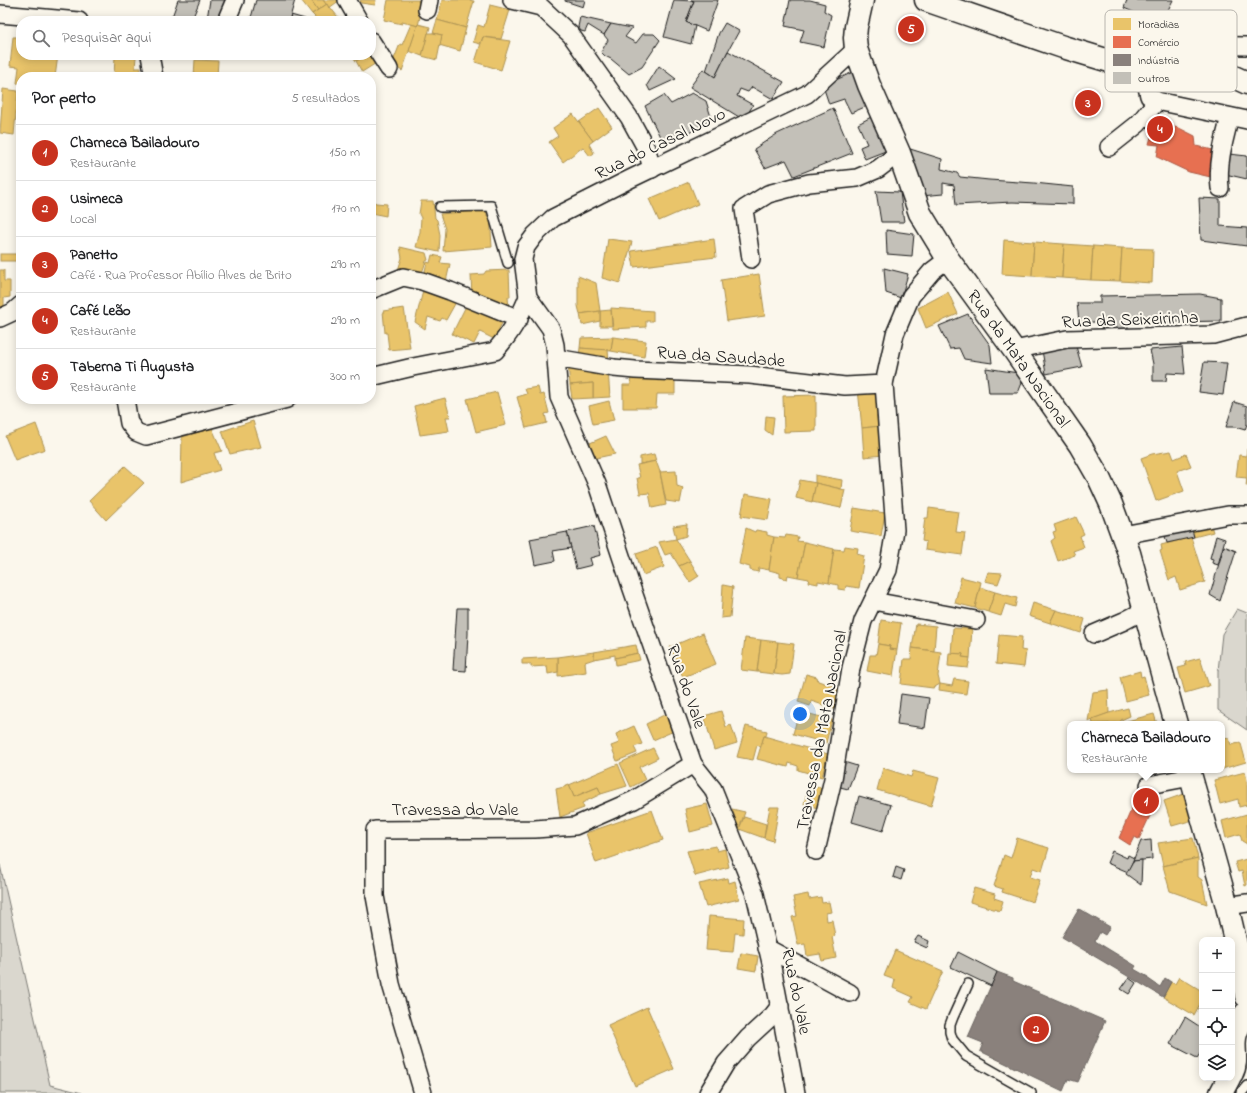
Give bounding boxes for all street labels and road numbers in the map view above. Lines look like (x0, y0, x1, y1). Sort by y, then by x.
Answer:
street label: Rua do Casal Novo (591, 102, 730, 188)
street label: Rua da Mata Nacional (959, 285, 1075, 434)
street label: Rua da Seixeirinha (1061, 306, 1199, 336)
street label: Rua da Saudade (656, 341, 787, 376)
street label: Travessa da Mata Nacional (791, 628, 855, 833)
street label: Rua do Vale (659, 641, 712, 733)
street label: Travessa do Vale (392, 798, 519, 824)
street label: Rua do Vale (773, 946, 817, 1038)

